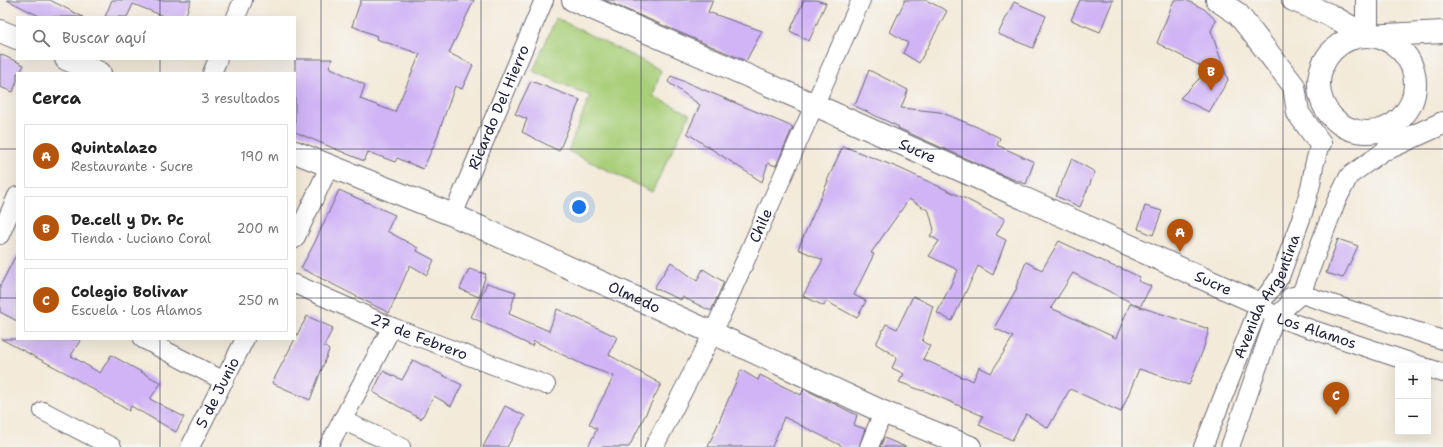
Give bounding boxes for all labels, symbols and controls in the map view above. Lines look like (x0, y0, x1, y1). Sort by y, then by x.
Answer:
search box (16, 16, 296, 60)
icon: search (30, 27, 52, 49)
text: Buscar aquí (62, 28, 146, 48)
street label: Ricardo Del Hierro (463, 42, 534, 173)
pin: B (1198, 58, 1224, 91)
text: Cerca (32, 87, 81, 109)
text: 3 resultados (201, 90, 280, 107)
street label: Sucre (896, 134, 939, 168)
text: Quintalazo (71, 138, 157, 158)
text: A (41, 148, 51, 165)
text: 190 m (240, 148, 279, 165)
text: Restaurante · Sucre (71, 158, 193, 175)
your location (569, 197, 589, 217)
street label: Chile (744, 205, 777, 246)
text: De.cell y Dr. Pc (71, 210, 184, 230)
pin: A (1167, 219, 1193, 252)
text: B (42, 220, 50, 237)
text: 200 m (237, 220, 279, 237)
text: Tienda · Luciano Coral (71, 230, 211, 247)
street label: Avenida Argentina (1229, 231, 1305, 362)
street label: Sucre (1192, 266, 1235, 300)
street label: Olmedo (605, 277, 663, 318)
text: Colegio Bolivar (71, 282, 188, 302)
text: C (42, 292, 50, 309)
text: 250 m (238, 292, 279, 309)
text: Escuela · Los Alamos (71, 302, 202, 319)
street label: Los Alamos (1274, 308, 1359, 353)
street label: 27 de Febrero (367, 309, 471, 365)
street label: 5 de Junio (191, 354, 244, 431)
map controls (1395, 363, 1431, 435)
button: + (1395, 363, 1431, 399)
pin: C (1323, 382, 1349, 415)
button: − (1395, 399, 1431, 435)

